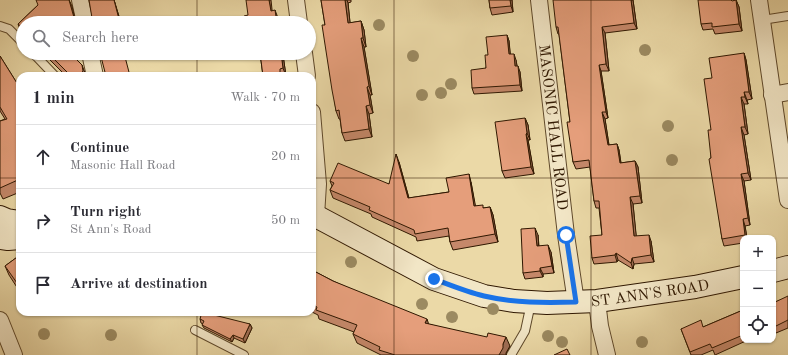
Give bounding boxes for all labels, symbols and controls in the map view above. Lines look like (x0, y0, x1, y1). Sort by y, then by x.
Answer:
search box (16, 16, 316, 60)
icon: search (30, 27, 52, 49)
text: Search here (62, 31, 139, 46)
street label: MASONIC HALL ROAD (535, 44, 569, 211)
text: 1 min (32, 90, 75, 107)
text: Walk · 70 m (231, 91, 300, 104)
text: Continue (70, 141, 129, 156)
icon: ahead (32, 146, 54, 168)
text: 20 m (271, 150, 300, 163)
text: Masonic Hall Road (70, 159, 176, 172)
text: Turn right (70, 205, 141, 220)
icon: right (32, 210, 54, 232)
text: 50 m (271, 214, 300, 227)
text: St Ann's Road (70, 223, 152, 236)
route start (557, 226, 575, 244)
map controls (740, 235, 776, 343)
button: + (740, 235, 776, 271)
route end (425, 270, 443, 288)
button: − (740, 271, 776, 307)
icon: arrive (32, 274, 54, 296)
text: Arrive at destination (70, 277, 208, 292)
street label: ST ANN'S ROAD (590, 278, 711, 310)
button: locate (740, 307, 776, 343)

